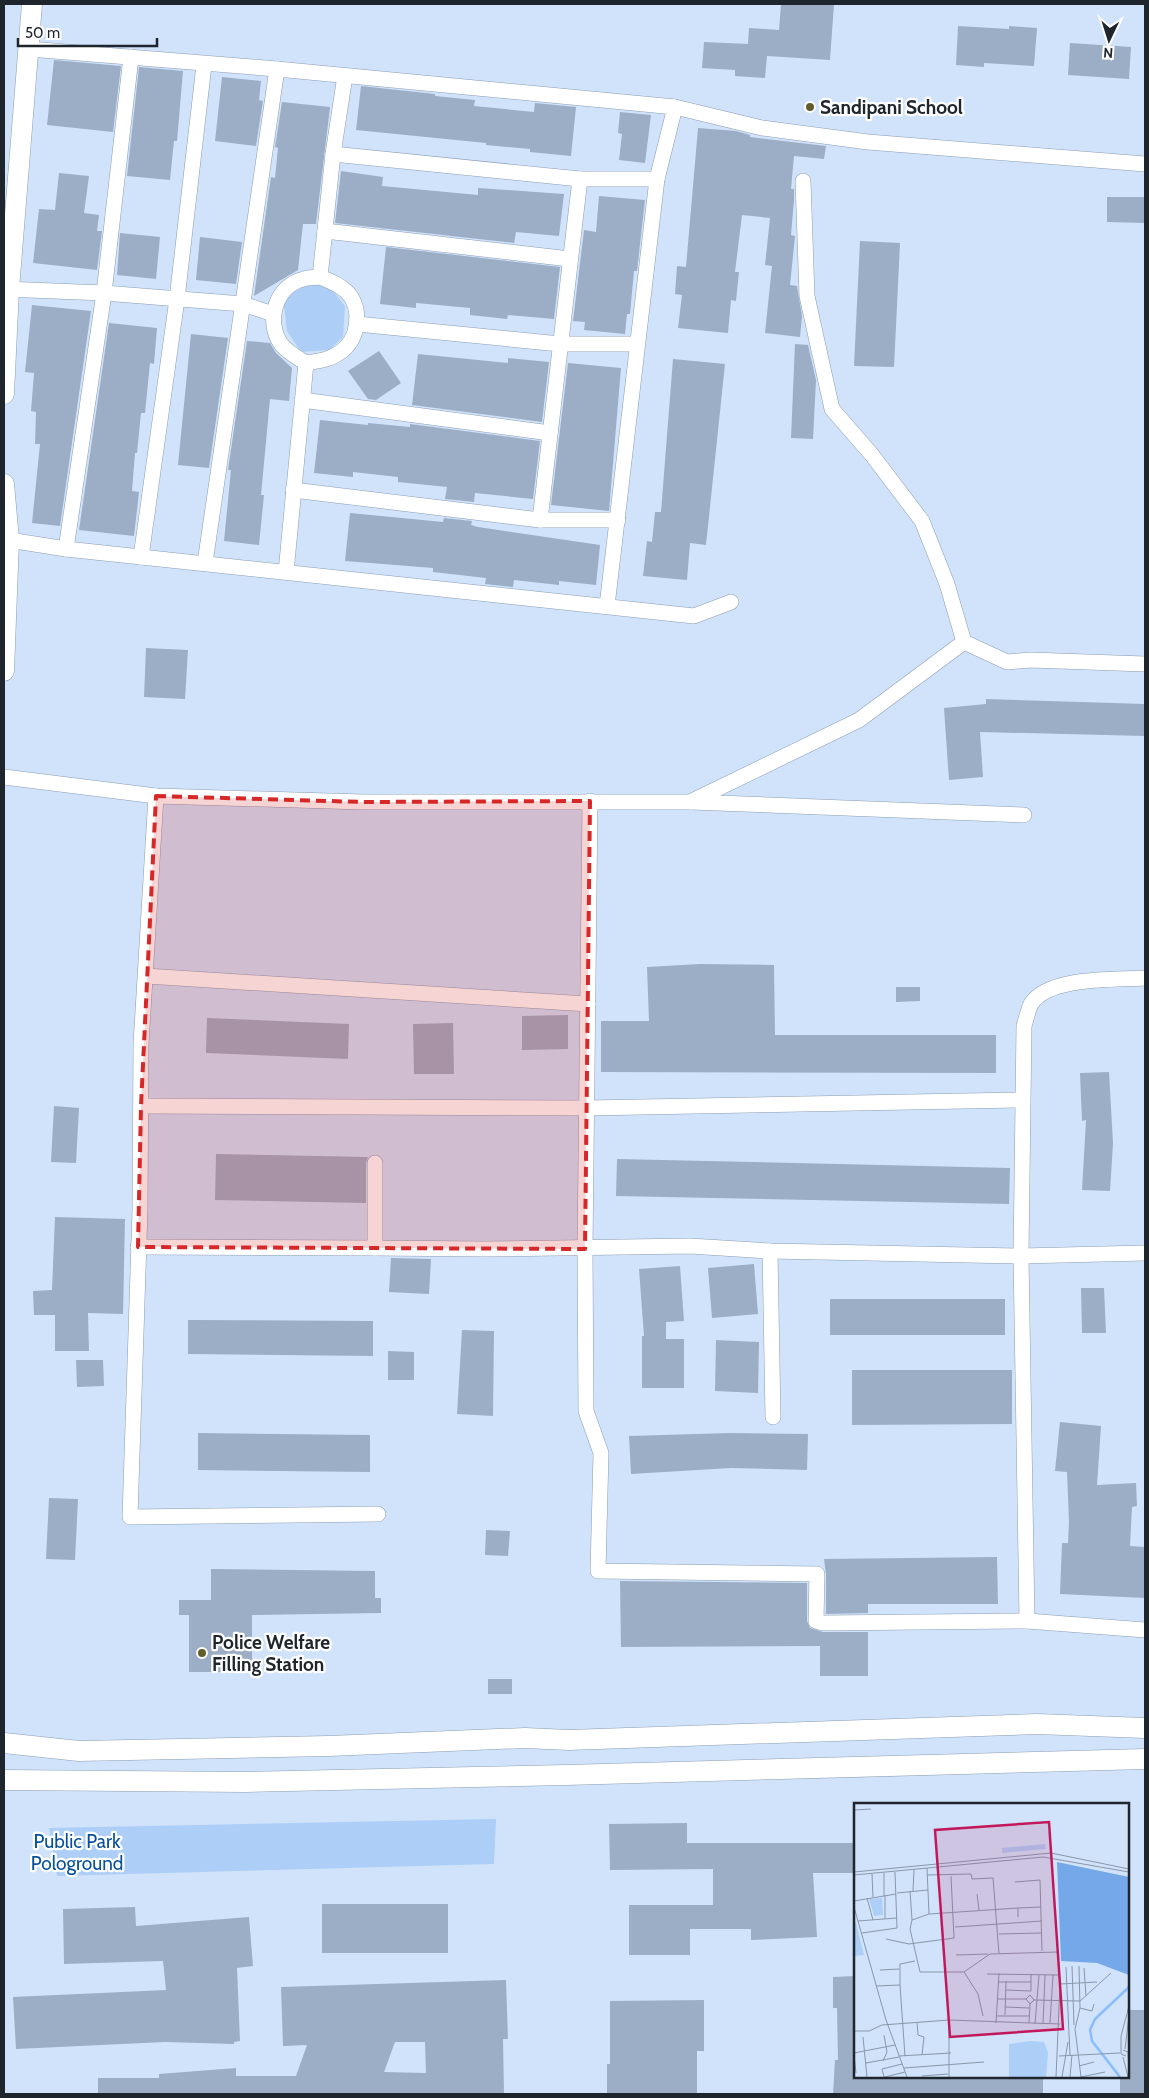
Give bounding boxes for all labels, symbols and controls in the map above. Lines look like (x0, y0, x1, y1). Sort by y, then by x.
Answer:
scale bar (18, 15, 156, 47)
north arrow (1084, 15, 1134, 65)
text: 50 m (25, 24, 60, 42)
text: N (1103, 44, 1114, 62)
place label: Sandipani School (820, 96, 963, 119)
marker: Sandipani School (804, 101, 816, 113)
place label: Police Welfare Filling Station (212, 1631, 330, 1676)
marker: Police Welfare Filling Station (196, 1647, 208, 1659)
inset map (854, 1803, 1129, 2078)
park label: Public Park Pologround (31, 1830, 123, 1875)

